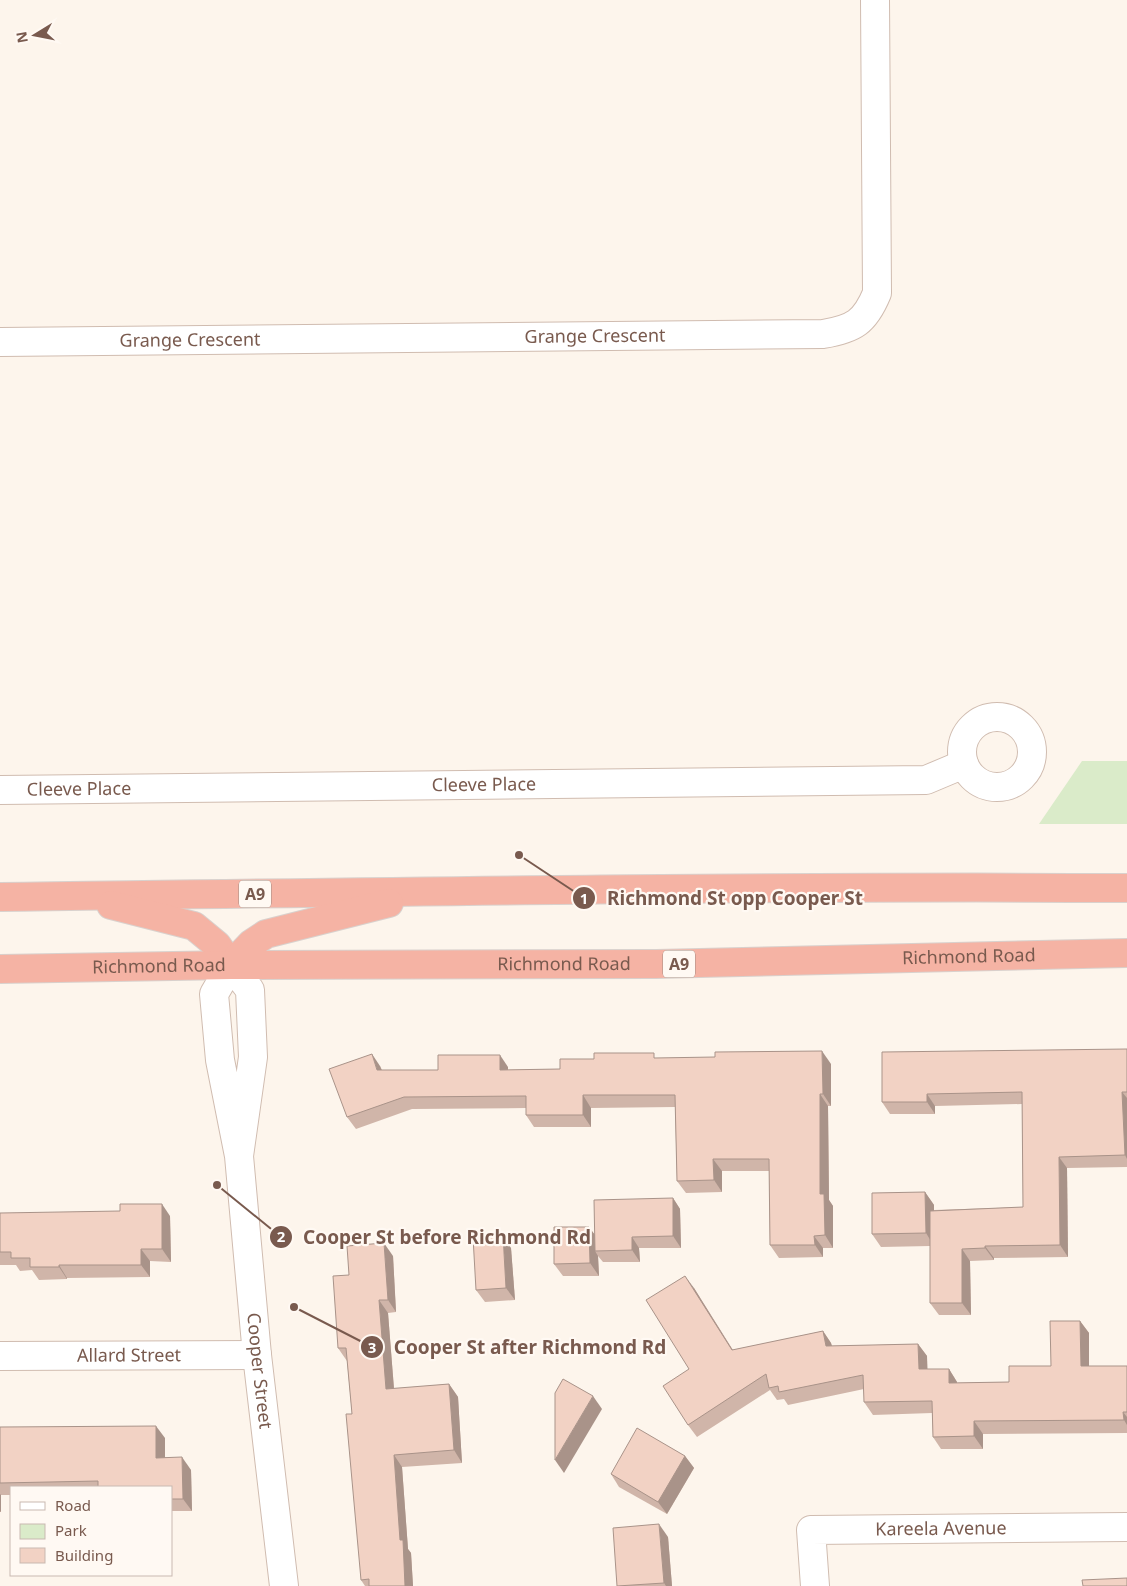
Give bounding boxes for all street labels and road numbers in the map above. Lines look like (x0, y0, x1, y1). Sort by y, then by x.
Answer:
street label: Grange Crescent (524, 323, 666, 348)
street label: Grange Crescent (119, 326, 261, 352)
street label: Cleeve Place (432, 771, 536, 796)
street label: Cleeve Place (27, 776, 131, 801)
road number: A9 (239, 881, 271, 908)
street label: Richmond Road (902, 942, 1036, 969)
street label: Richmond Road (497, 951, 631, 975)
road number: A9 (663, 951, 695, 978)
street label: Richmond Road (92, 952, 226, 978)
street label: Cooper Street (242, 1312, 279, 1431)
street label: Allard Street (77, 1342, 182, 1367)
street label: Kareela Avenue (875, 1515, 1007, 1540)

